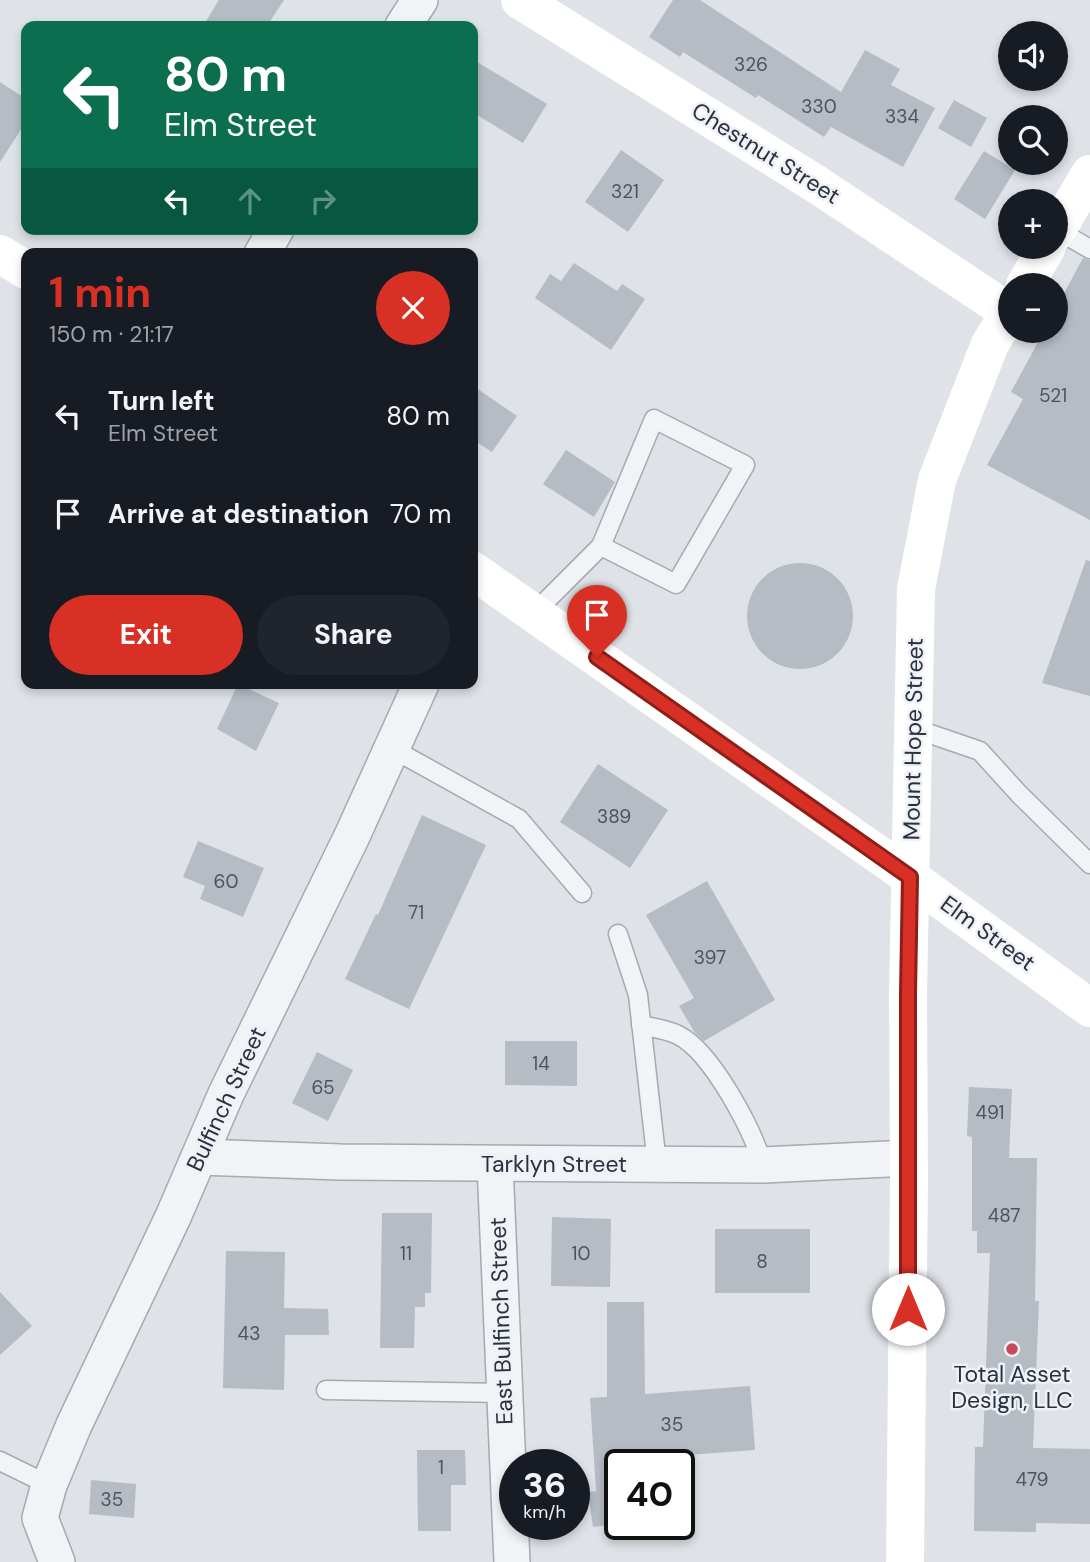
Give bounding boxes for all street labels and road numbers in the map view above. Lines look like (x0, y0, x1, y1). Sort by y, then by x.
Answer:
street label: Chestnut Street (686, 95, 846, 211)
street label: Mount Hope Street (896, 637, 930, 841)
street label: Elm Street (935, 889, 1041, 977)
street label: Bulfinch Street (179, 1022, 273, 1176)
street label: Tarklyn Street (481, 1149, 627, 1179)
street label: East Bulfinch Street (482, 1217, 520, 1425)

